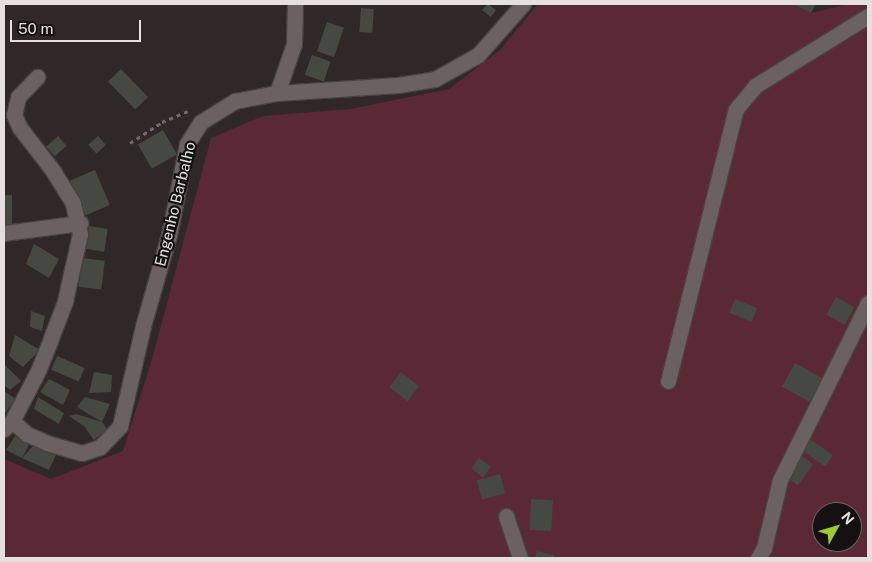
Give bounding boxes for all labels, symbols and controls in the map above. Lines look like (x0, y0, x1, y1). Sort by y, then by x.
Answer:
scale bar (12, 10, 144, 42)
text: 50 m (18, 20, 53, 37)
street label: Engenho Barbalho (151, 140, 199, 268)
north arrow (812, 502, 862, 552)
text: N (838, 509, 858, 527)

